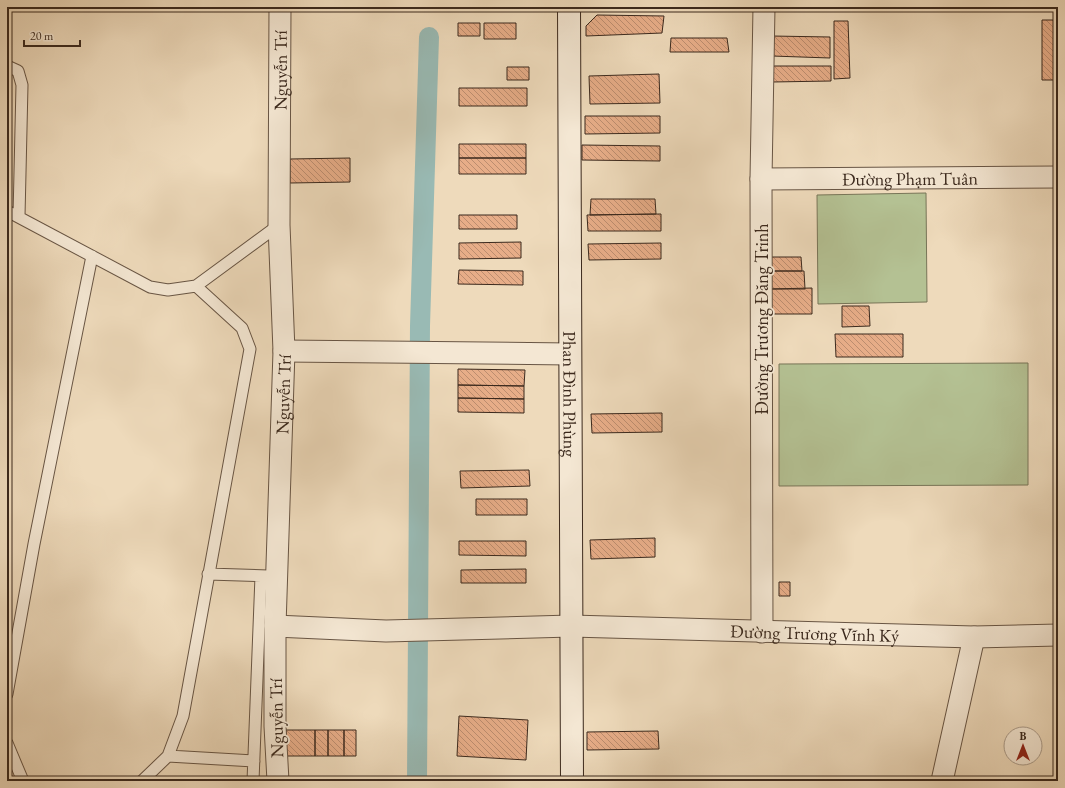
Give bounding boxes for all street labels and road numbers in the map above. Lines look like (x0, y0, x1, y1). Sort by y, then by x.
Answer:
street label: Nguyễn Trí (268, 30, 291, 110)
street label: Đường Phạm Tuân (842, 166, 979, 190)
street label: Đường Trương Đăng Trinh (750, 223, 773, 415)
street label: Phan Đình Phùng (559, 331, 582, 457)
street label: Nguyễn Trí (270, 353, 295, 435)
street label: Đường Trương Vĩnh Ký (730, 619, 900, 646)
street label: Nguyễn Trí (264, 677, 288, 758)

